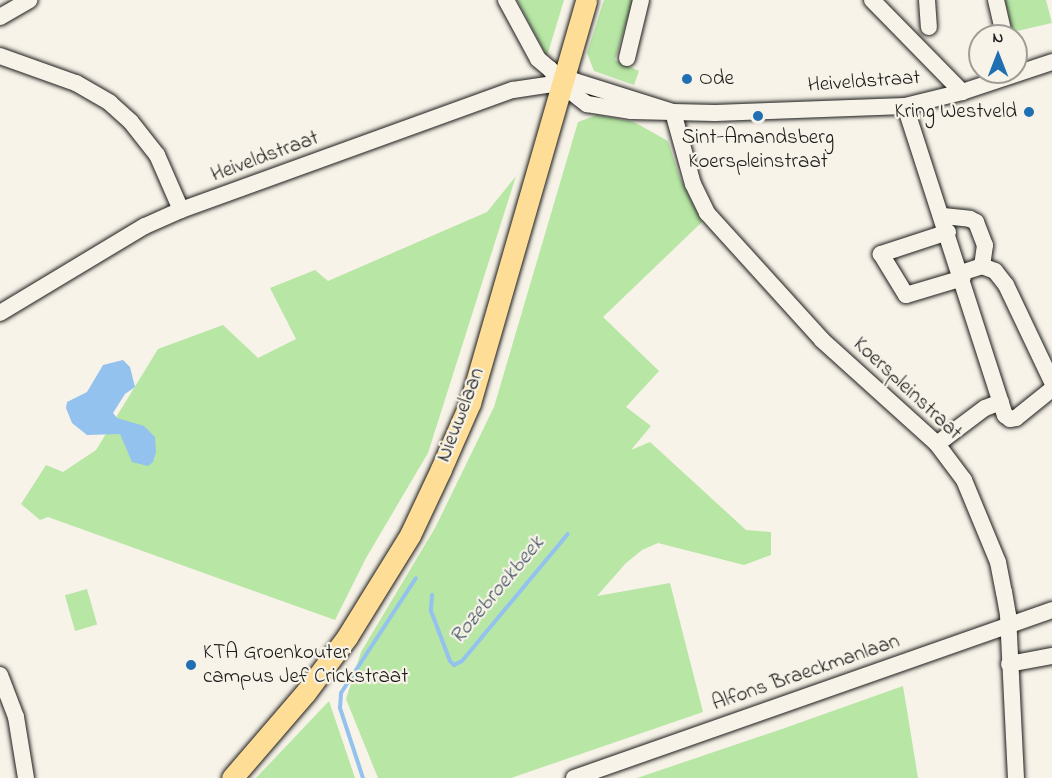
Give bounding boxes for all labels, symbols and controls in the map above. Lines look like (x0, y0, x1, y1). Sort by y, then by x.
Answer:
north arrow (968, 24, 1028, 84)
text: N (993, 26, 1003, 50)
street label: Heiveldstraat (807, 65, 921, 99)
place label: Ode (699, 66, 734, 92)
marker: Ode (680, 72, 694, 86)
place label: Kring Westveld (895, 99, 1017, 125)
marker: Kring Westveld (1022, 105, 1036, 119)
marker: Sint-Amandsberg Koerspleinstraat (751, 109, 765, 123)
place label: Sint-Amandsberg Koerspleinstraat (682, 125, 834, 175)
street label: Heiveldstraat (208, 126, 322, 188)
street label: Koerspleinstraat (847, 332, 967, 446)
street label: Nieuwelaan (431, 364, 491, 466)
water label: Rozebroekbeek (445, 532, 551, 650)
street label: Alfons Braeckmanlaan (709, 629, 903, 717)
place label: KTA Groenkouter campus Jef Crickstraat (203, 640, 408, 690)
marker: KTA Groenkouter campus Jef Crickstraat (184, 658, 198, 672)

